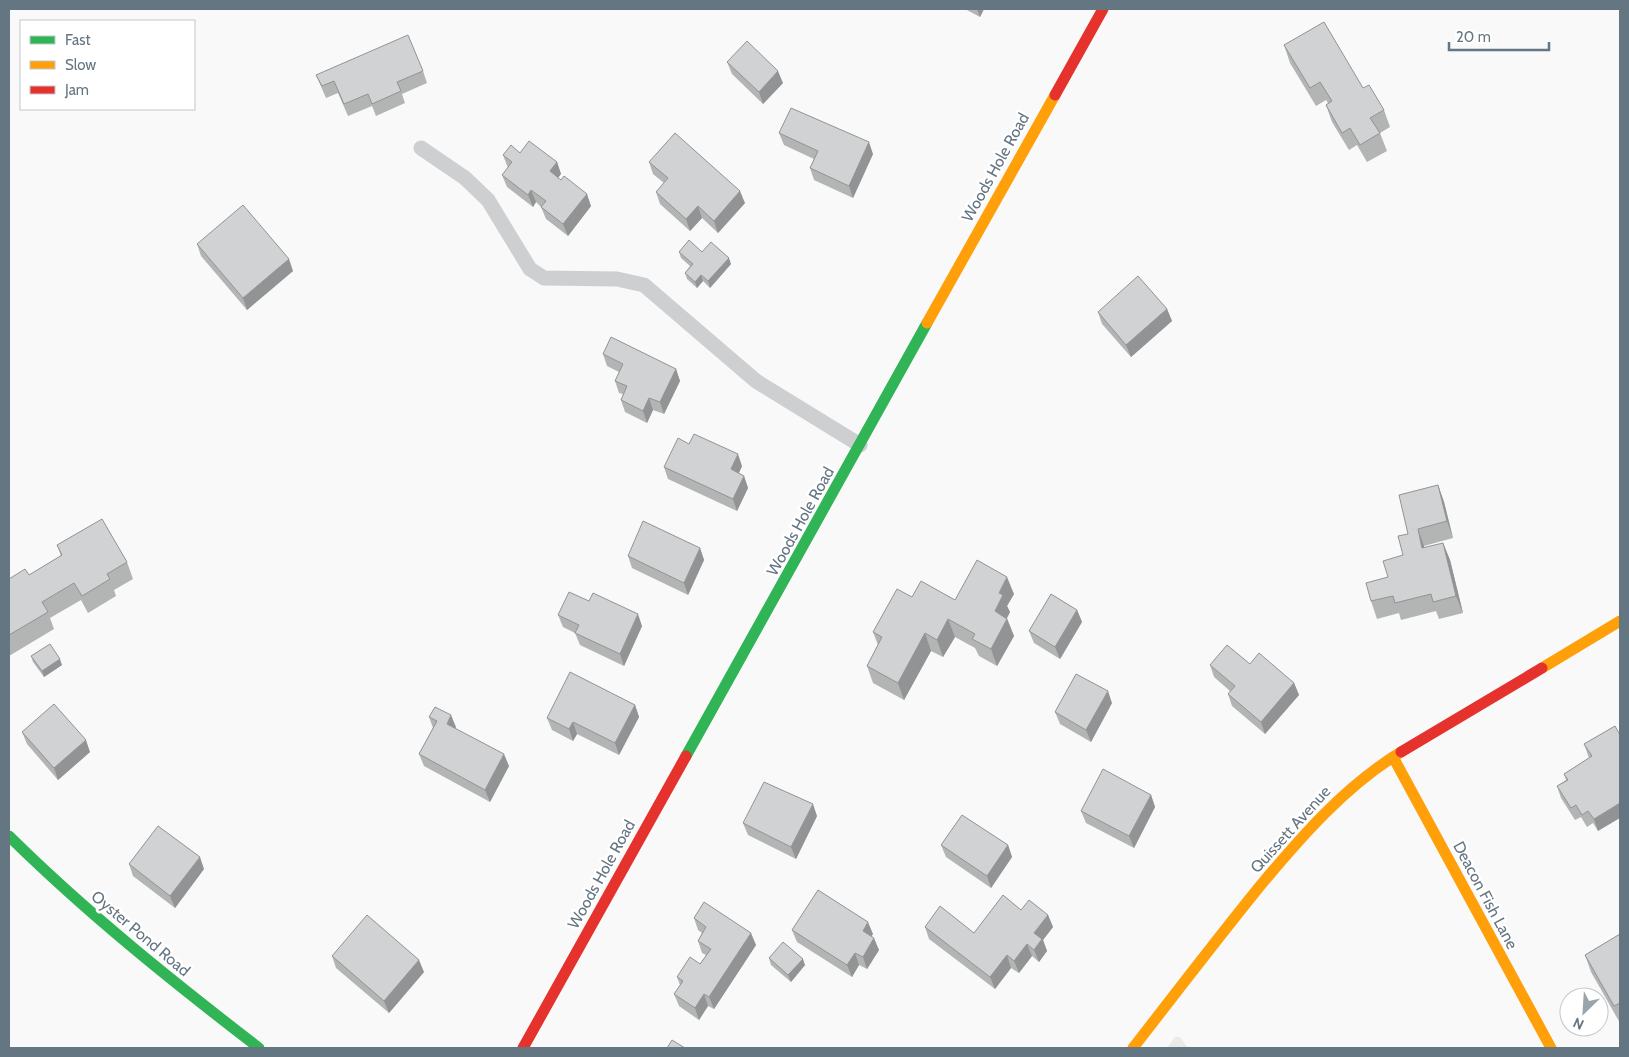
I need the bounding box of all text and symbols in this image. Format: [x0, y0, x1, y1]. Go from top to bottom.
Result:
legend [20, 20, 195, 110]
scale bar [1449, 20, 1549, 52]
text: 20 m [1456, 28, 1491, 46]
text: Fast [65, 31, 90, 49]
text: Slow [65, 56, 96, 74]
text: Jam [64, 81, 89, 99]
street label: Woods Hole Road [958, 110, 1033, 225]
street label: Woods Hole Road [763, 464, 838, 579]
street label: Quissett Avenue [1246, 782, 1334, 877]
street label: Woods Hole Road [564, 817, 639, 932]
street label: Deacon Fish Lane [1449, 838, 1522, 952]
street label: Oyster Pond Road [87, 887, 194, 980]
north arrow [1559, 987, 1609, 1037]
text: N [1570, 1014, 1587, 1034]

